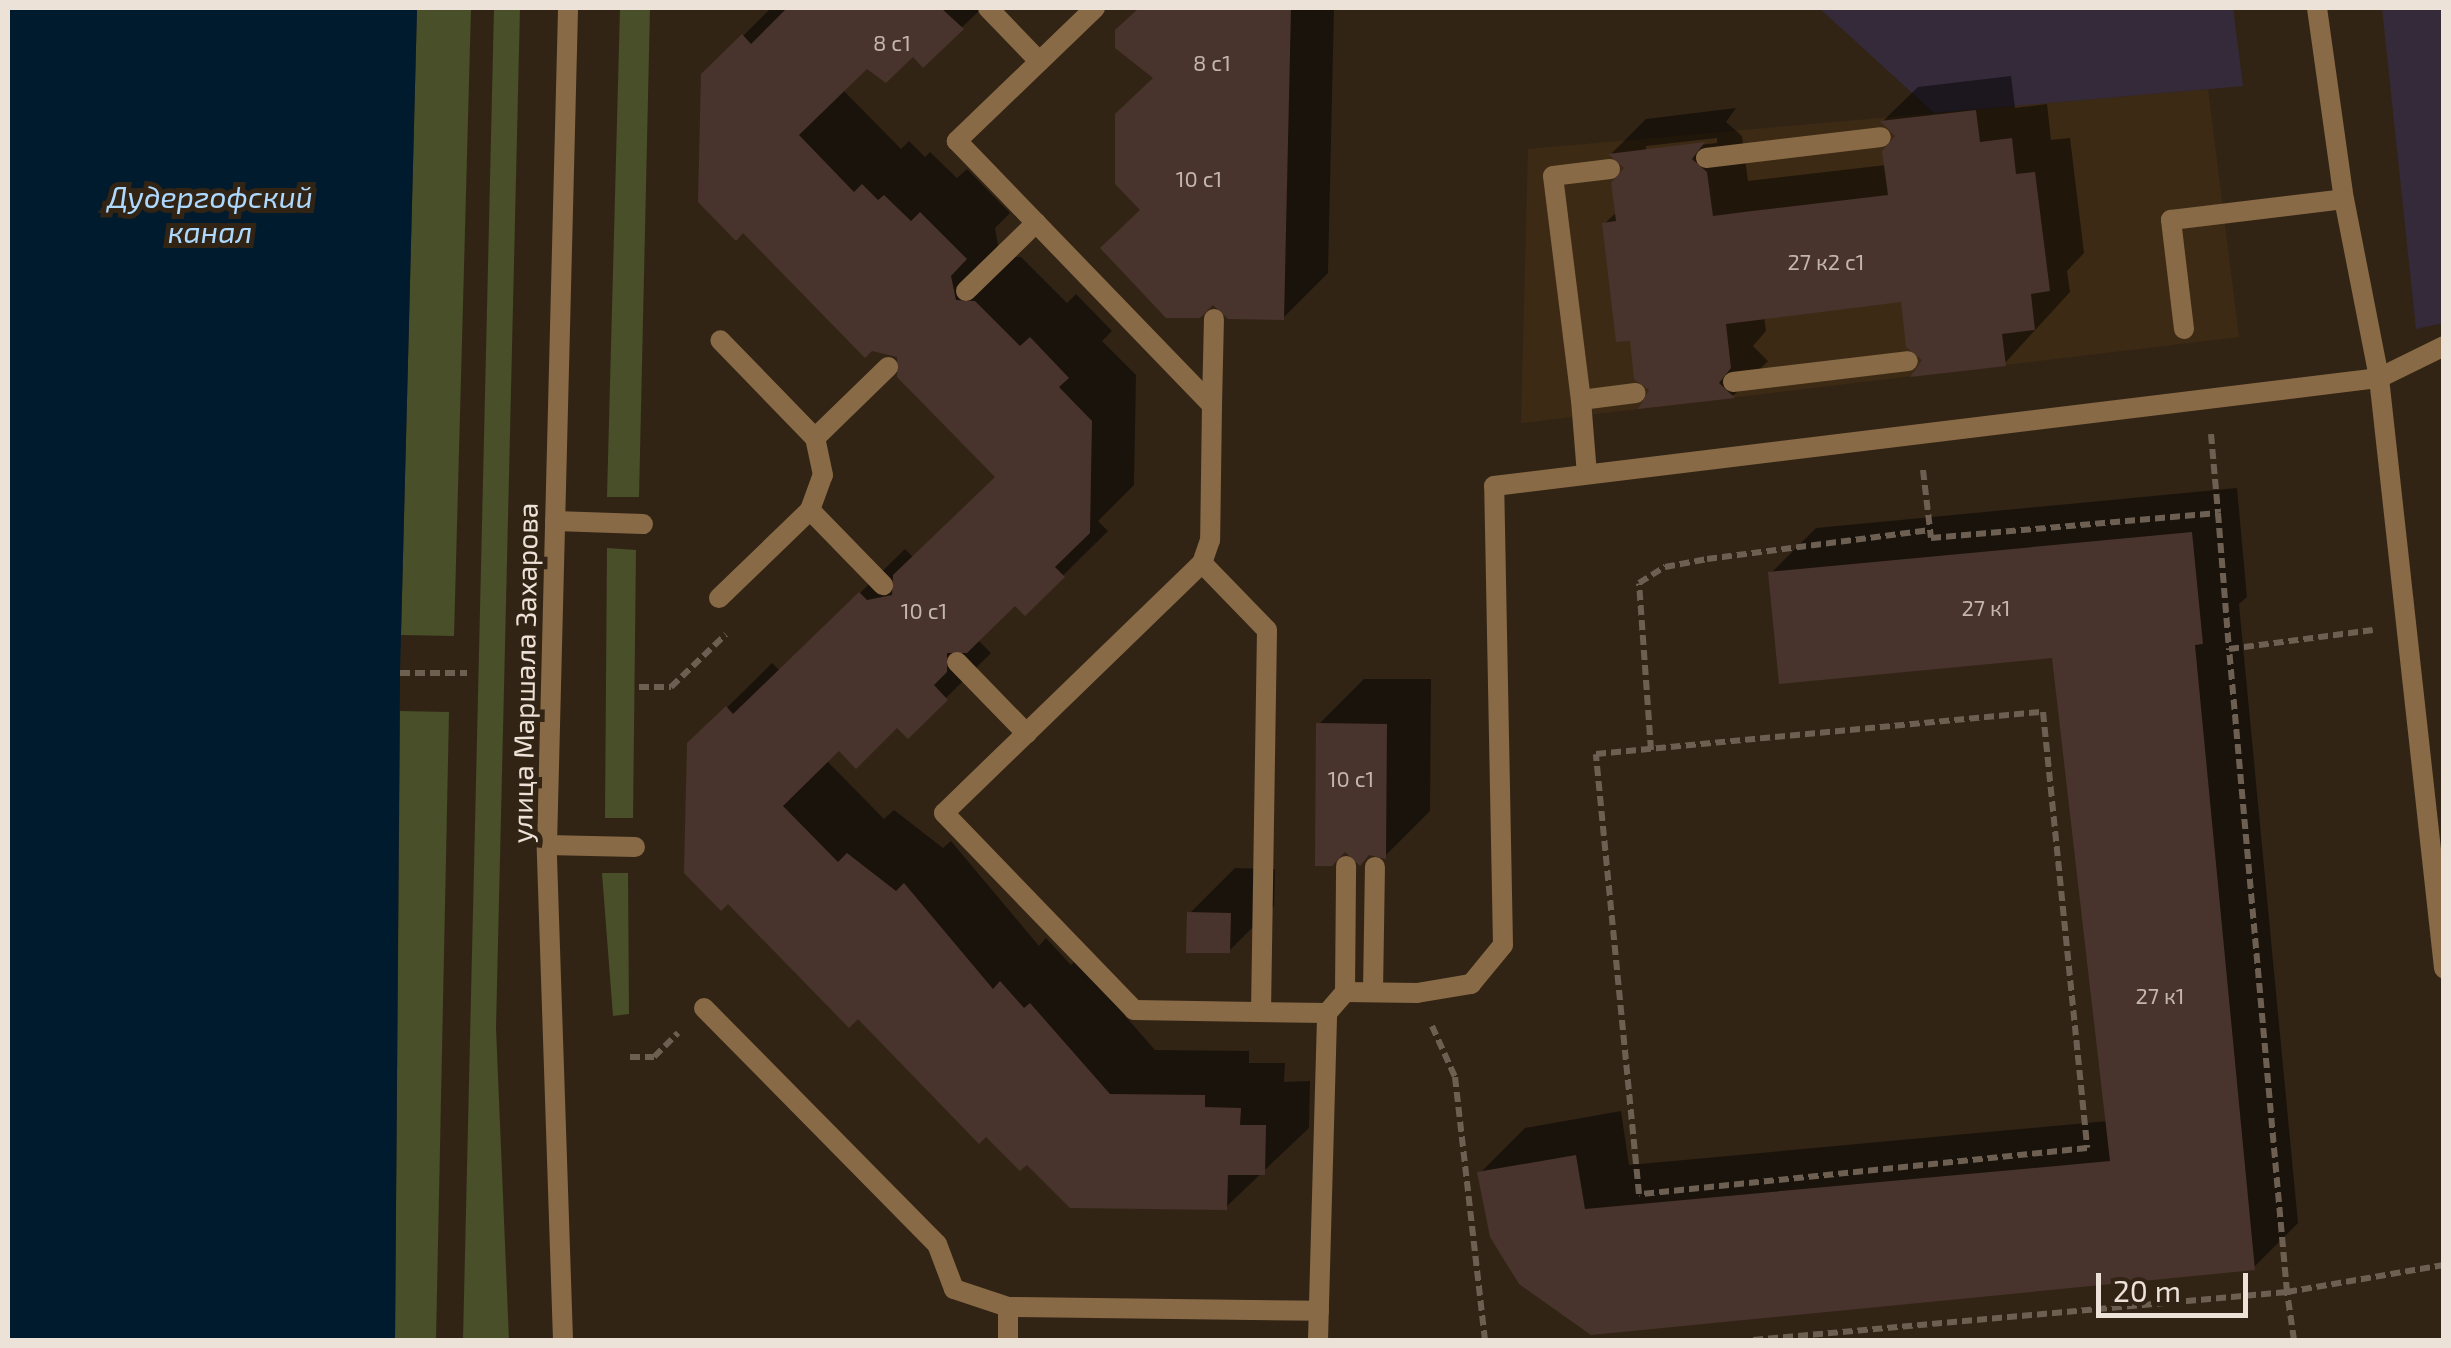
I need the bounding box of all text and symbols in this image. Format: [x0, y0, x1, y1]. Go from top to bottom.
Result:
house number: 8 с1 [873, 30, 911, 56]
house number: 8 с1 [1193, 50, 1231, 76]
house number: 10 с1 [1176, 166, 1222, 192]
water label: Дудергофский канал [107, 178, 313, 248]
house number: 27 к2 с1 [1787, 249, 1865, 275]
street label: улица Маршала Захарова [504, 502, 544, 844]
house number: 27 к1 [1961, 595, 2011, 621]
house number: 10 с1 [901, 598, 947, 624]
house number: 10 с1 [1328, 766, 1374, 792]
house number: 27 к1 [2135, 983, 2185, 1009]
scale bar [2101, 1253, 2254, 1315]
text: 20 m [2113, 1272, 2181, 1308]

